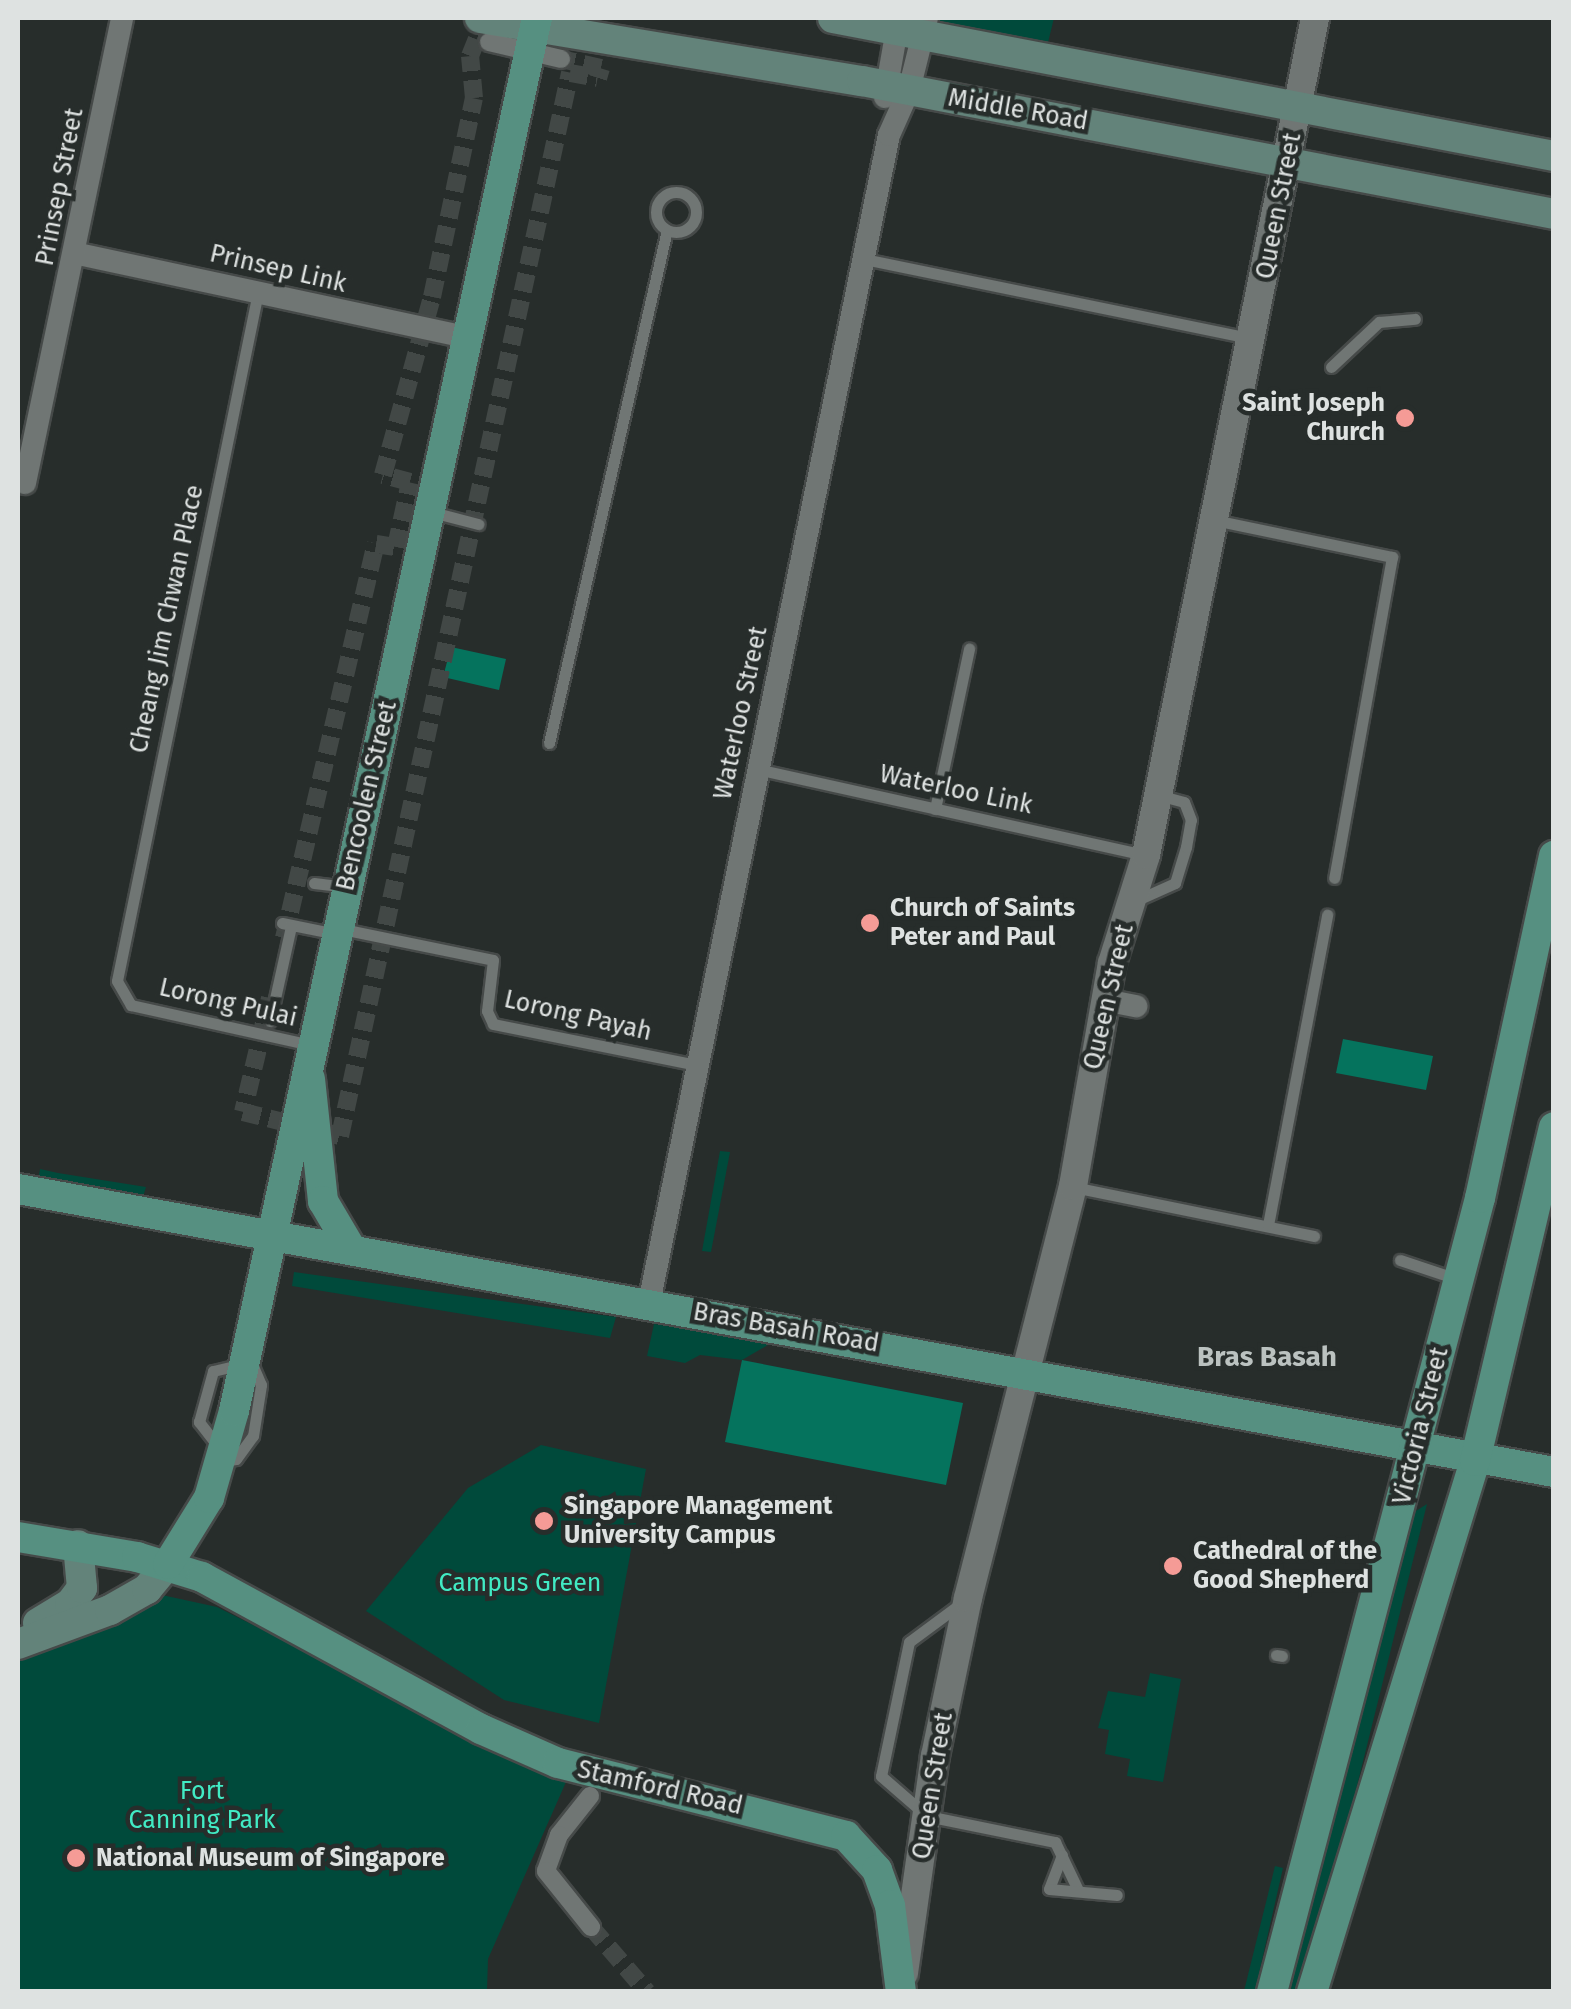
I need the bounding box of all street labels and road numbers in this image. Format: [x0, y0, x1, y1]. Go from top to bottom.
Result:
street label: Middle Road [946, 83, 1090, 137]
street label: Prinsep Street [30, 106, 90, 268]
street label: Queen Street [1250, 130, 1308, 282]
street label: Prinsep Link [207, 239, 349, 299]
street label: Cheang Jim Chwan Place [124, 482, 210, 756]
street label: Waterloo Street [708, 624, 774, 802]
street label: Bencoolen Street [331, 698, 403, 894]
street label: Waterloo Link [877, 759, 1035, 821]
street label: Queen Street [1078, 921, 1140, 1073]
street label: Lorong Pulai [156, 973, 300, 1033]
street label: Lorong Payah [501, 984, 655, 1048]
street label: Bras Basah Road [691, 1297, 881, 1359]
street label: Victoria Street [1387, 1344, 1455, 1508]
street label: Queen Street [907, 1710, 959, 1862]
street label: Stamford Road [575, 1754, 745, 1822]

